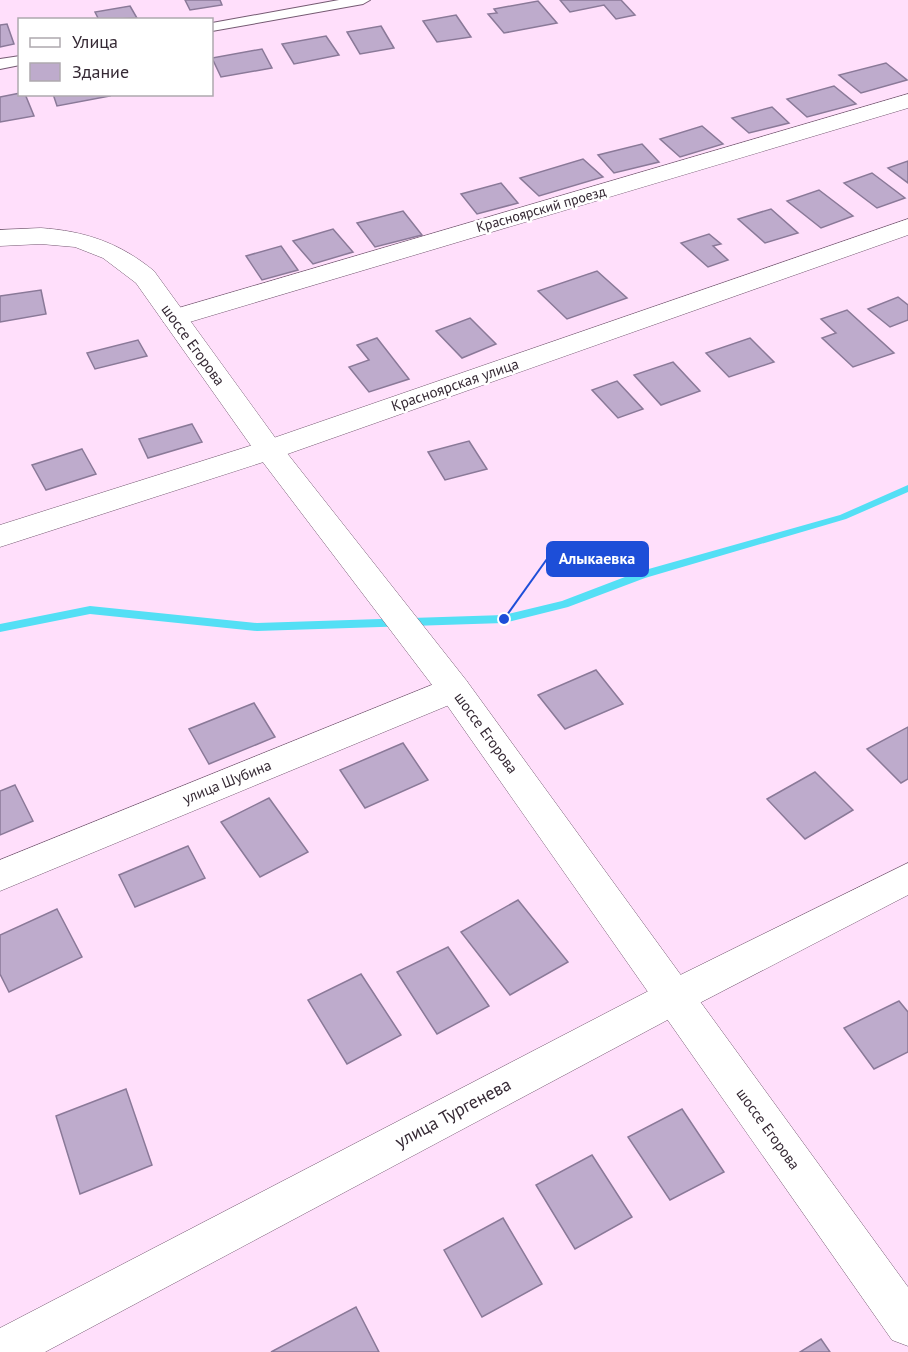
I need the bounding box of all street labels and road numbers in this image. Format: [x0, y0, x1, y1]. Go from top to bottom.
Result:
street label: Красноярский проезд [474, 182, 608, 236]
street label: шоссе Егорова [158, 300, 229, 389]
street label: Красноярская улица [389, 354, 521, 415]
street label: шоссе Егорова [451, 688, 522, 777]
street label: улица Шубина [180, 755, 274, 808]
street label: улица Тургенева [391, 1072, 515, 1153]
street label: шоссе Егорова [733, 1084, 804, 1173]

